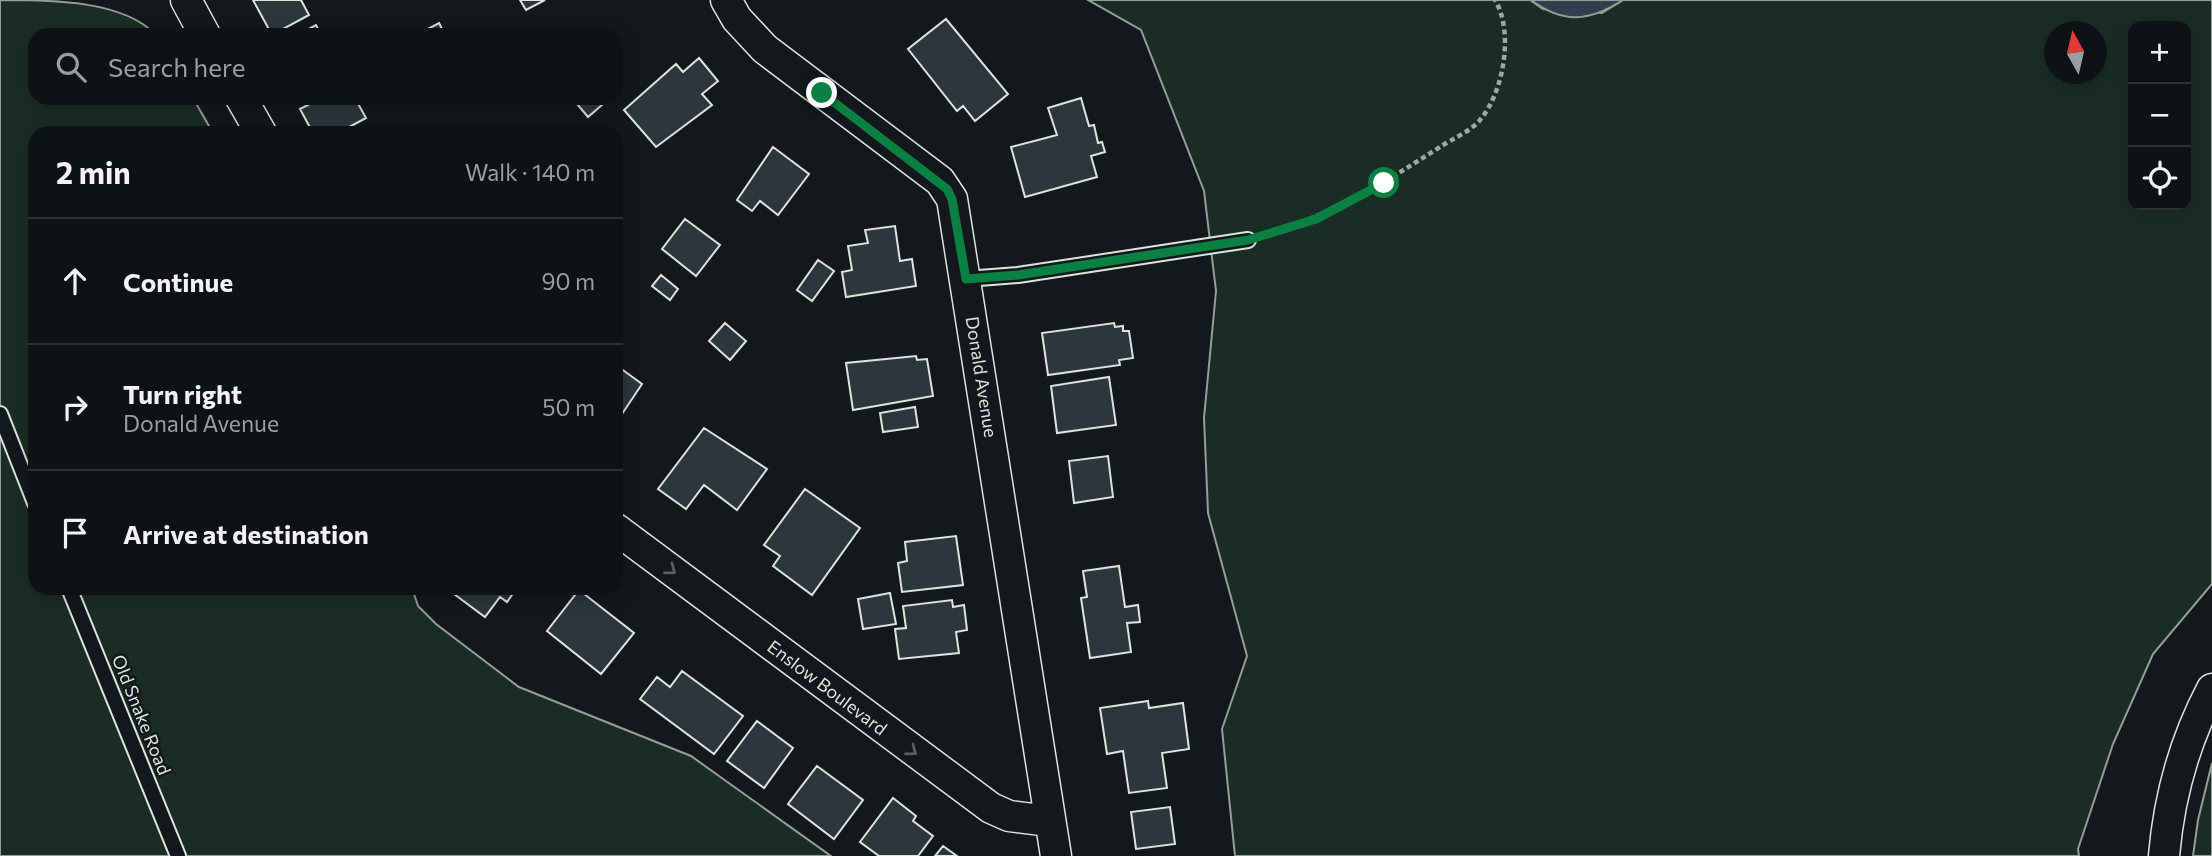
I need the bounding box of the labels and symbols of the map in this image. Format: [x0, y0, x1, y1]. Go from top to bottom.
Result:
north arrow [2044, 21, 2107, 84]
route end [806, 77, 837, 108]
route start [1368, 167, 1399, 198]
street label: Donald Avenue [962, 315, 1002, 439]
one-way arrow [663, 562, 675, 575]
street label: Enslow Boulevard [763, 635, 892, 739]
street label: Old Snake Road [108, 651, 176, 778]
one-way arrow [904, 742, 916, 755]

